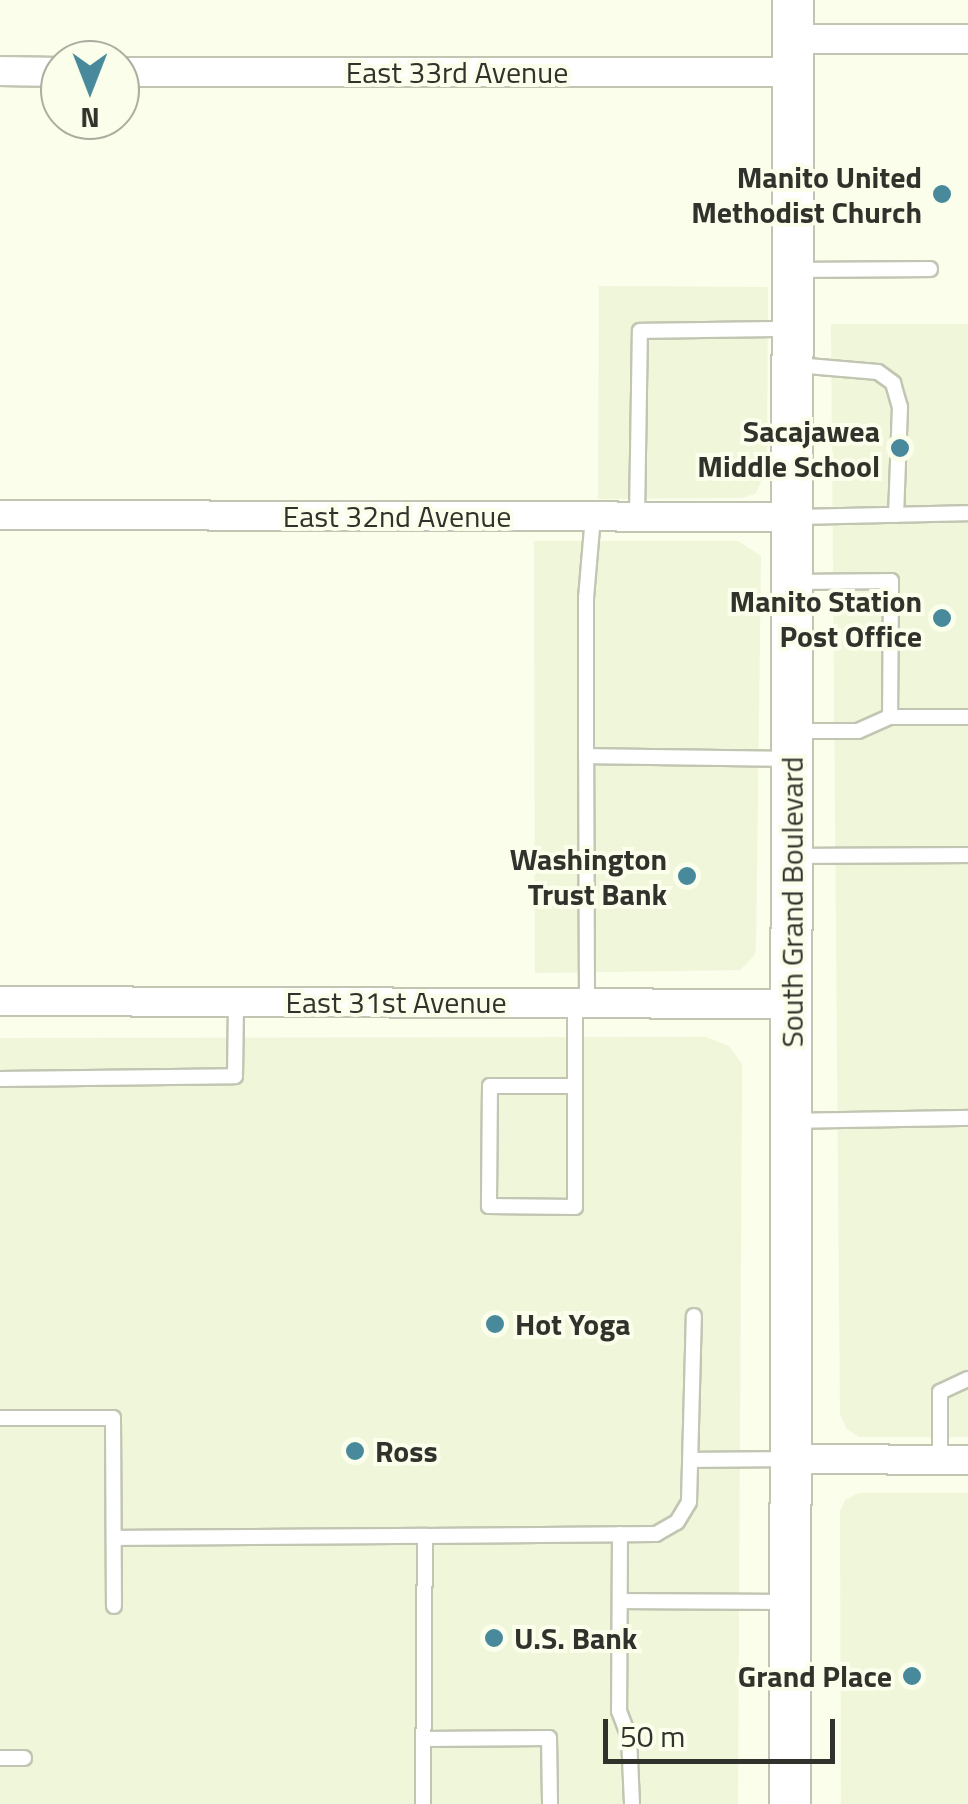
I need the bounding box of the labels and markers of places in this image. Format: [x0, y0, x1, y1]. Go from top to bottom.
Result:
place label: Manito United Methodist Church [691, 159, 922, 230]
marker: Manito United Methodist Church [931, 183, 953, 205]
place label: Sacajawea Middle School [697, 413, 880, 484]
marker: Sacajawea Middle School [889, 437, 911, 459]
place label: Manito Station Post Office [729, 583, 922, 654]
marker: Manito Station Post Office [931, 607, 953, 629]
place label: Washington Trust Bank [510, 841, 667, 912]
marker: Washington Trust Bank [676, 865, 698, 887]
place label: Hot Yoga [515, 1306, 631, 1342]
marker: Hot Yoga [484, 1313, 506, 1335]
place label: Ross [375, 1433, 438, 1469]
marker: Ross [344, 1440, 366, 1462]
place label: U.S. Bank [514, 1620, 637, 1656]
marker: U.S. Bank [483, 1627, 505, 1649]
place label: Grand Place [738, 1658, 892, 1694]
marker: Grand Place [901, 1665, 923, 1687]

